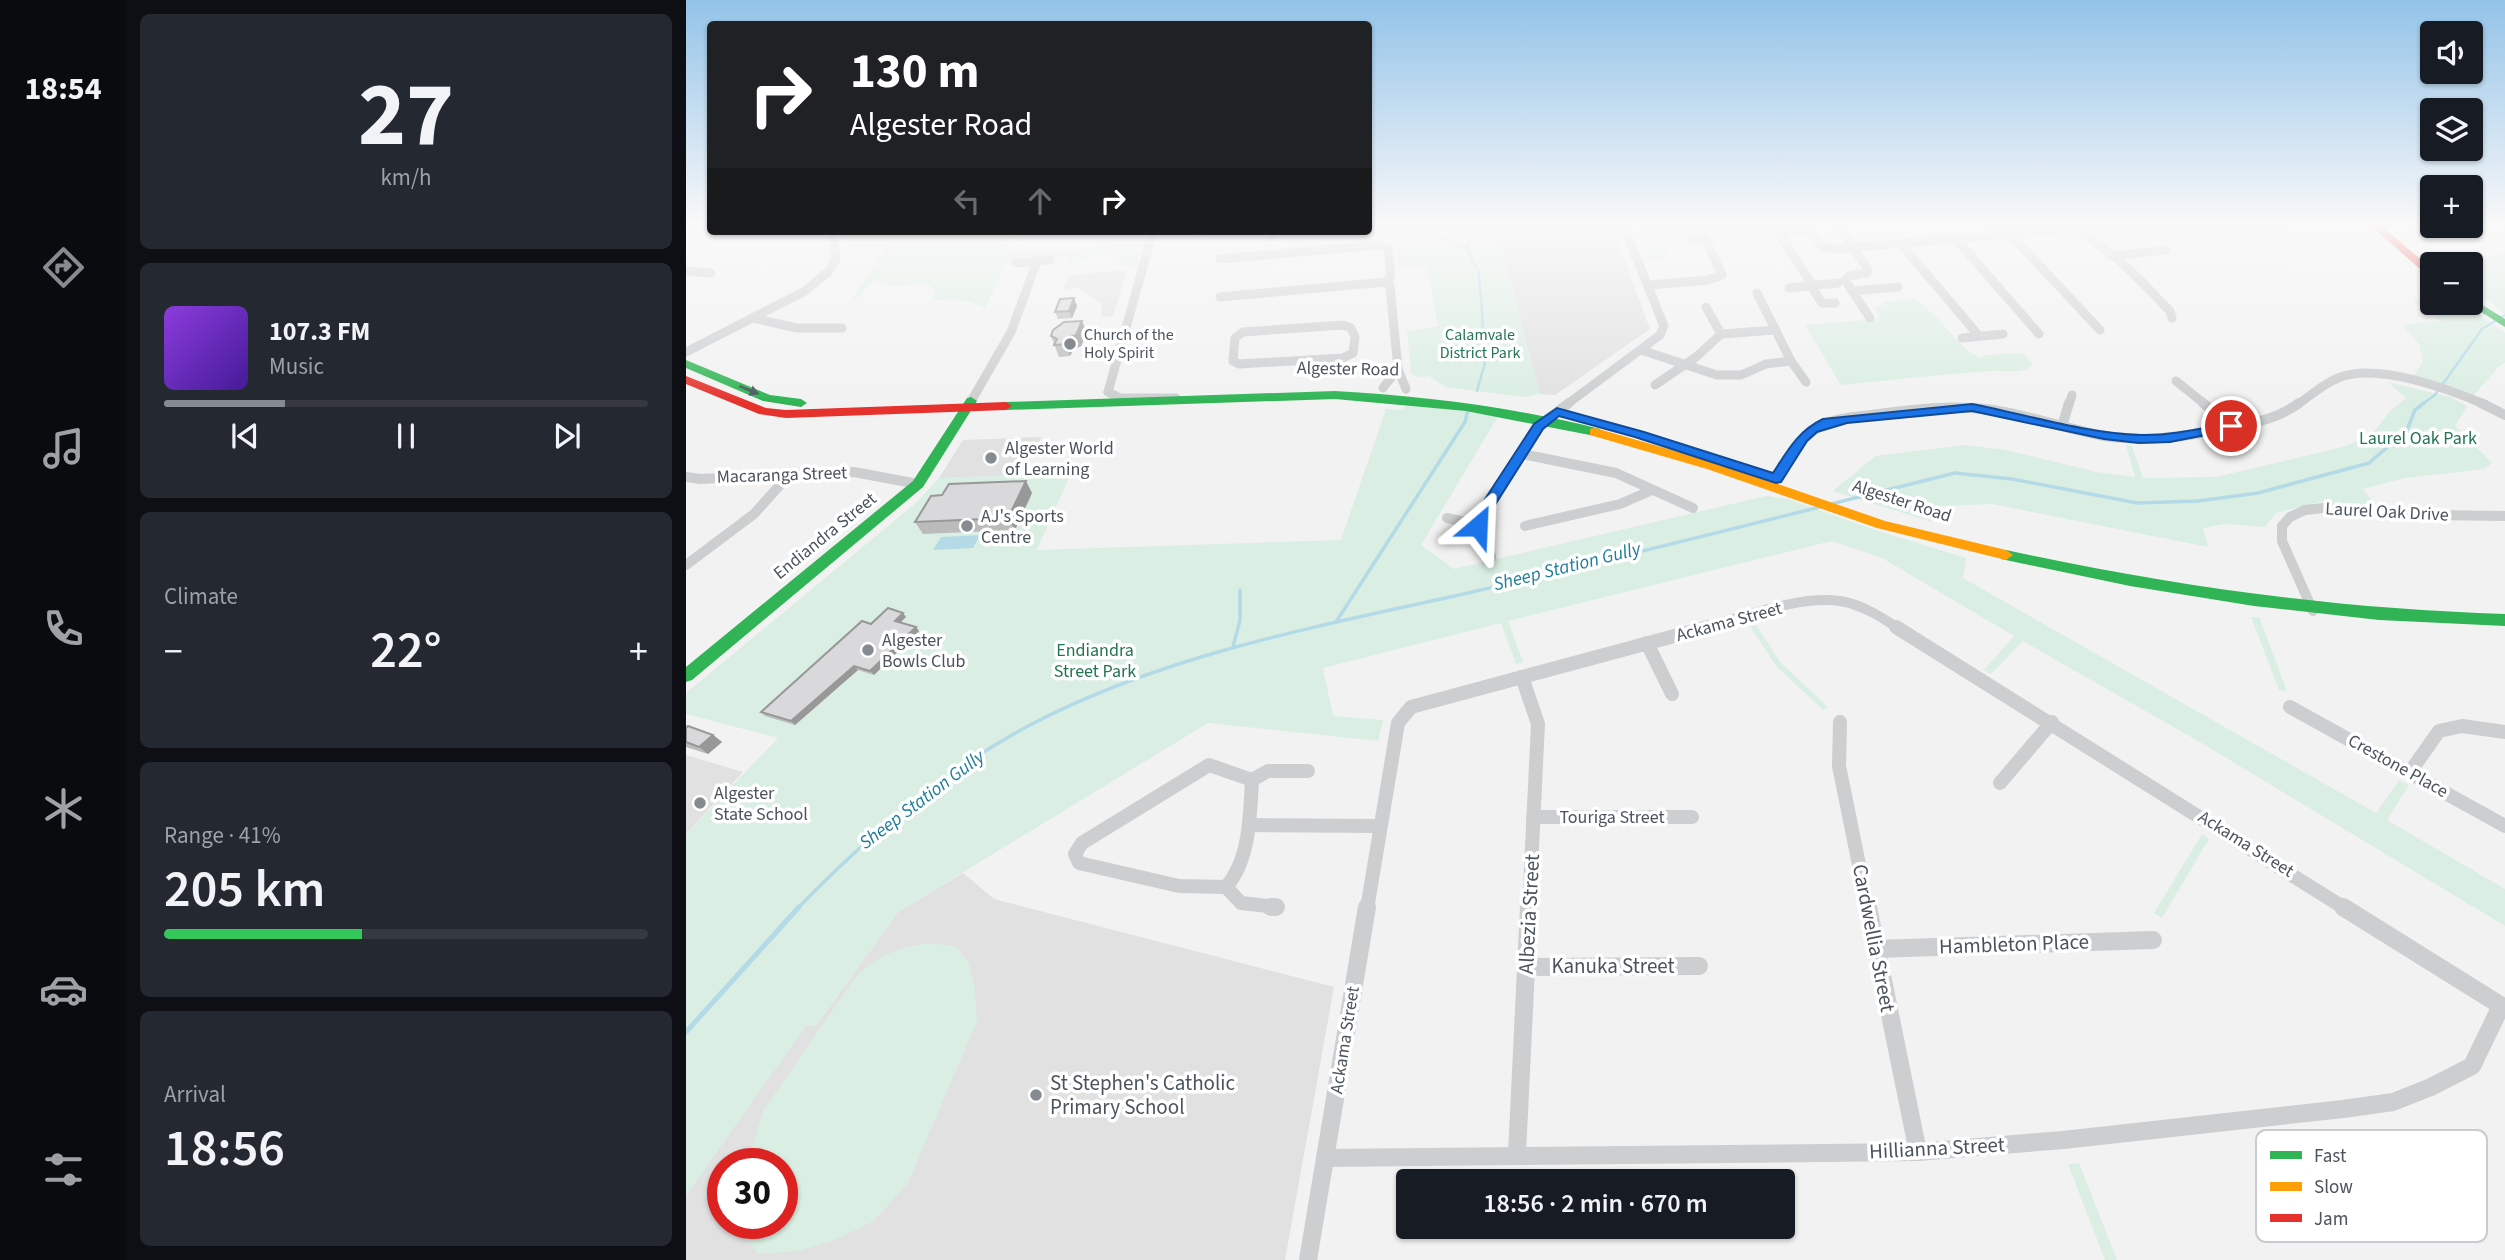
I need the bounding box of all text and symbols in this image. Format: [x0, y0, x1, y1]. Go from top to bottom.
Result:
map controls [2420, 21, 2483, 315]
button: sound [2420, 21, 2483, 84]
text: 130 m [850, 37, 979, 107]
icon: right [735, 49, 826, 140]
text: 27 [358, 51, 454, 180]
text: 18:54 [24, 66, 102, 112]
button: layers [2420, 98, 2483, 161]
text: Algester Road [850, 102, 1032, 148]
text: km/h [380, 161, 432, 194]
button: + [2420, 175, 2483, 238]
icon: left [948, 182, 986, 220]
icon: ahead [1021, 182, 1059, 220]
icon: right [1094, 182, 1132, 220]
icon: directions [39, 243, 88, 292]
button: − [2420, 252, 2483, 315]
text: 107.3 FM [269, 313, 370, 350]
place label: Church of the Holy Spirit [1084, 324, 1174, 364]
park label: Calamvale District Park [1440, 324, 1520, 364]
marker: Church of the Holy Spirit [1062, 336, 1078, 352]
text: Music [269, 350, 324, 383]
street label: Algester Road [1297, 356, 1399, 382]
one-way arrow [739, 385, 760, 396]
pin [2201, 396, 2261, 456]
icon: arrive [2212, 407, 2250, 445]
icon: previous [226, 417, 264, 455]
icon: pause [387, 417, 425, 455]
icon: next [548, 417, 586, 455]
icon: music [39, 424, 88, 473]
park label: Laurel Oak Park [2359, 426, 2477, 451]
place label: Algester World of Learning [1005, 436, 1114, 482]
marker: Algester World of Learning [983, 450, 999, 466]
street label: Macaranga Street [716, 460, 848, 490]
street label: Algester Road [1849, 473, 1955, 529]
street label: Endiandra Street [768, 487, 882, 585]
position arrow [1441, 489, 1515, 563]
street label: Laurel Oak Drive [2325, 496, 2449, 528]
place label: AJ's Sports Centre [981, 504, 1064, 550]
marker: AJ's Sports Centre [959, 518, 975, 534]
water label: Sheep Station Gully [1491, 535, 1645, 598]
text: Climate [164, 580, 238, 613]
street label: Ackama Street [1673, 596, 1785, 648]
icon: phone [39, 604, 88, 653]
text: 22° [370, 614, 442, 688]
text: − [164, 625, 183, 679]
text: + [629, 625, 648, 679]
place label: Algester Bowls Club [882, 628, 966, 674]
park label: Endiandra Street Park [1054, 638, 1136, 684]
marker: Algester Bowls Club [860, 642, 876, 658]
street label: Crestone Place [2343, 728, 2453, 804]
water label: Sheep Station Gully [854, 743, 991, 856]
place label: Algester State School [714, 781, 808, 827]
icon: climate [39, 784, 88, 833]
marker: Algester State School [692, 795, 708, 811]
street label: Touriga Street [1559, 805, 1665, 830]
street label: Ackama Street [2193, 805, 2299, 883]
text: Range · 41% [164, 819, 281, 852]
text: 205 km [164, 853, 325, 927]
street label: Albezia Street [1511, 853, 1547, 975]
street label: Cardwellia Street [1845, 862, 1903, 1014]
street label: Hambleton Place [1938, 926, 2090, 962]
street label: Kanuka Street [1551, 951, 1675, 981]
icon: car [39, 965, 88, 1014]
street label: Ackama Street [1324, 984, 1366, 1096]
place label: St Stephen's Catholic Primary School [1050, 1068, 1235, 1122]
text: Arrival [164, 1078, 226, 1111]
marker: St Stephen's Catholic Primary School [1028, 1087, 1044, 1103]
text: 18:56 [164, 1112, 285, 1186]
street label: Hillianna Street [1868, 1129, 2006, 1167]
legend [2256, 1130, 2487, 1242]
text: Fast [2314, 1143, 2347, 1170]
icon: filters [39, 1145, 88, 1194]
speed limit sign: 30 [707, 1148, 798, 1239]
text: Slow [2314, 1174, 2353, 1201]
text: 18:56 · 2 min · 670 m [1483, 1185, 1708, 1222]
text: Jam [2314, 1206, 2348, 1233]

